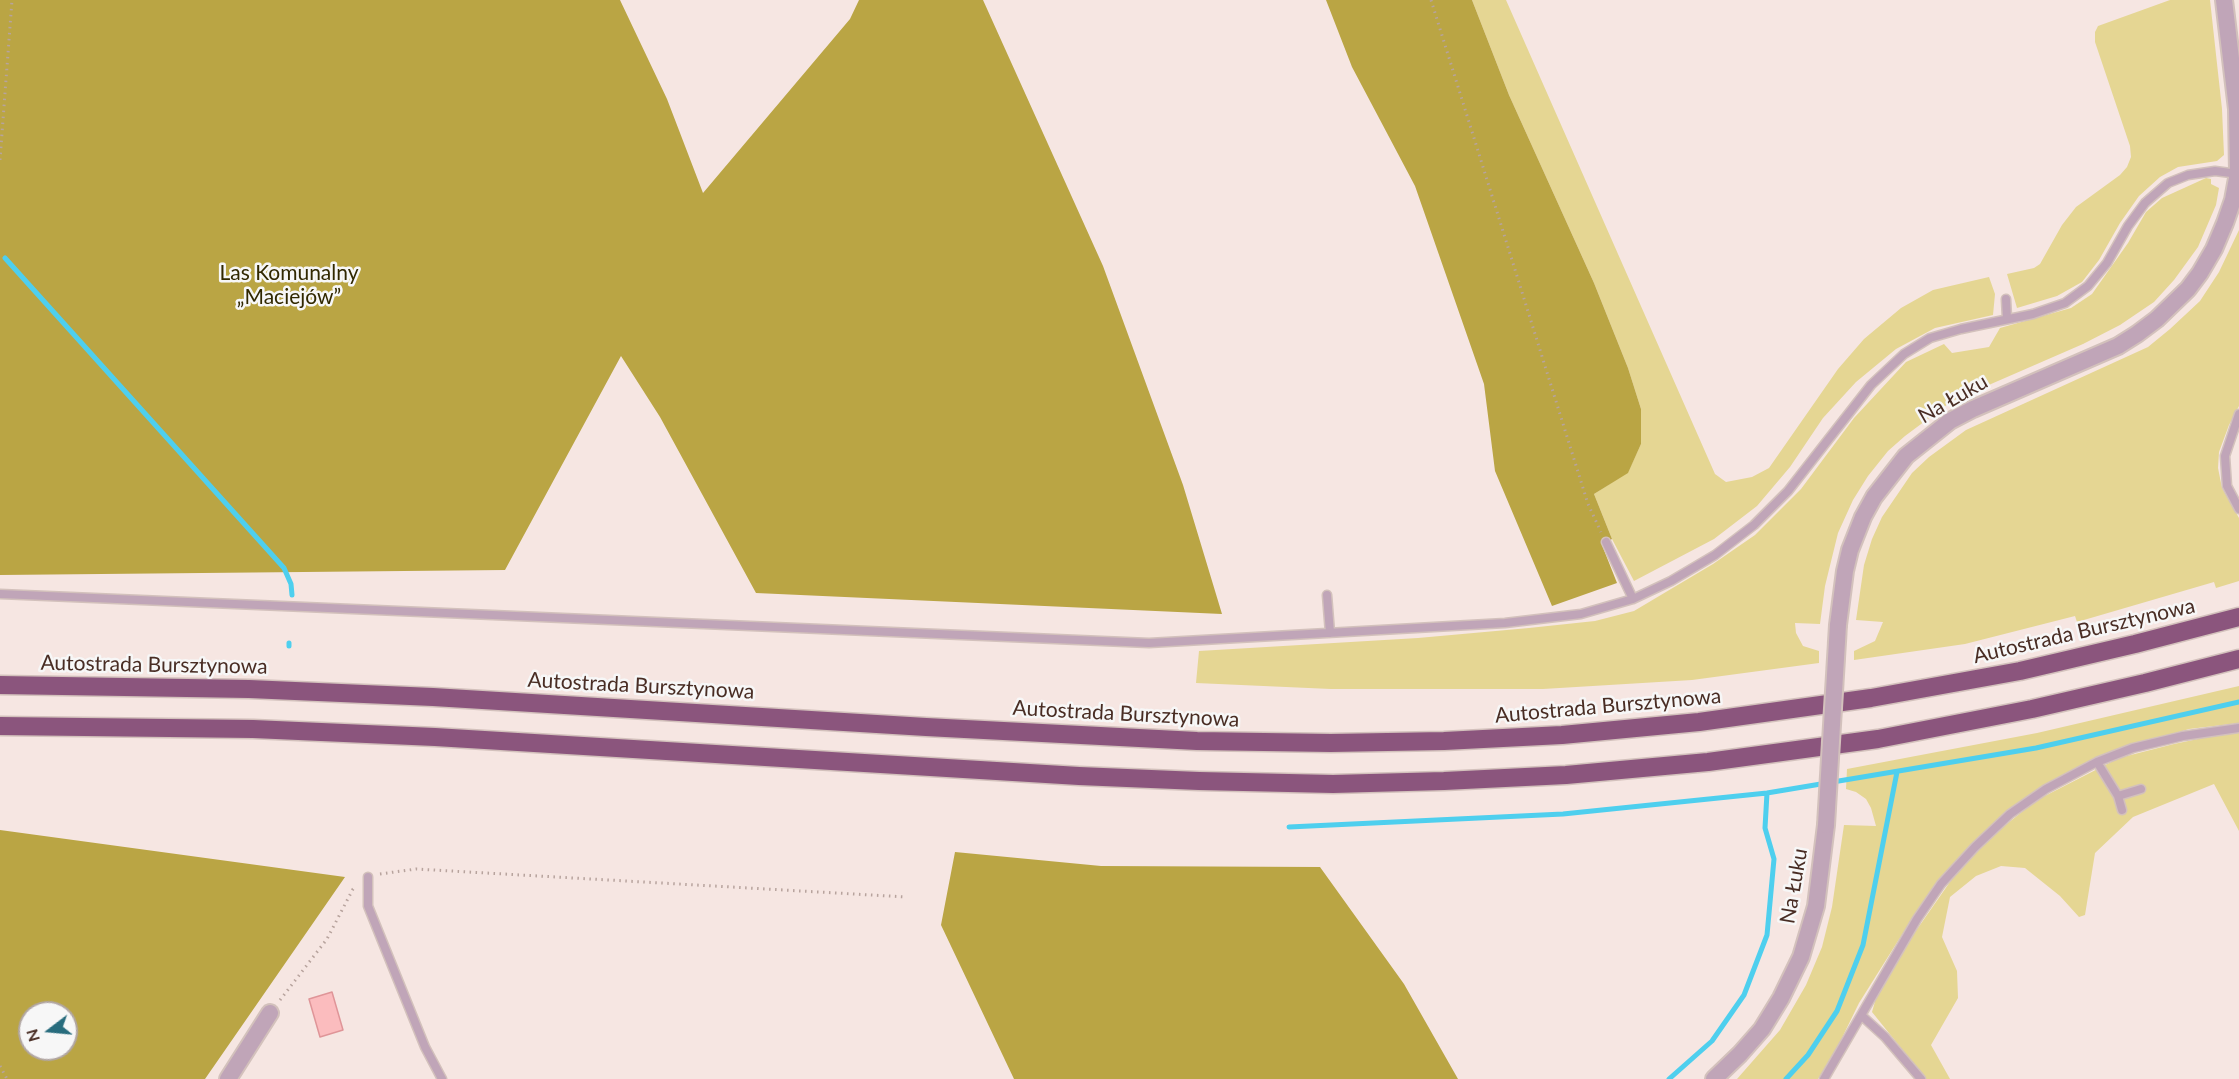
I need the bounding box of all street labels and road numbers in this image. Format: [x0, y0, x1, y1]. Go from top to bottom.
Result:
street label: Na Łuku [1914, 369, 1992, 429]
street label: Autostrada Bursztynowa [1971, 593, 2197, 669]
street label: Autostrada Bursztynowa [40, 650, 268, 680]
street label: Autostrada Bursztynowa [527, 667, 755, 705]
street label: Autostrada Bursztynowa [1494, 684, 1722, 728]
street label: Autostrada Bursztynowa [1012, 695, 1240, 733]
street label: Na Łuku [1775, 846, 1813, 926]

